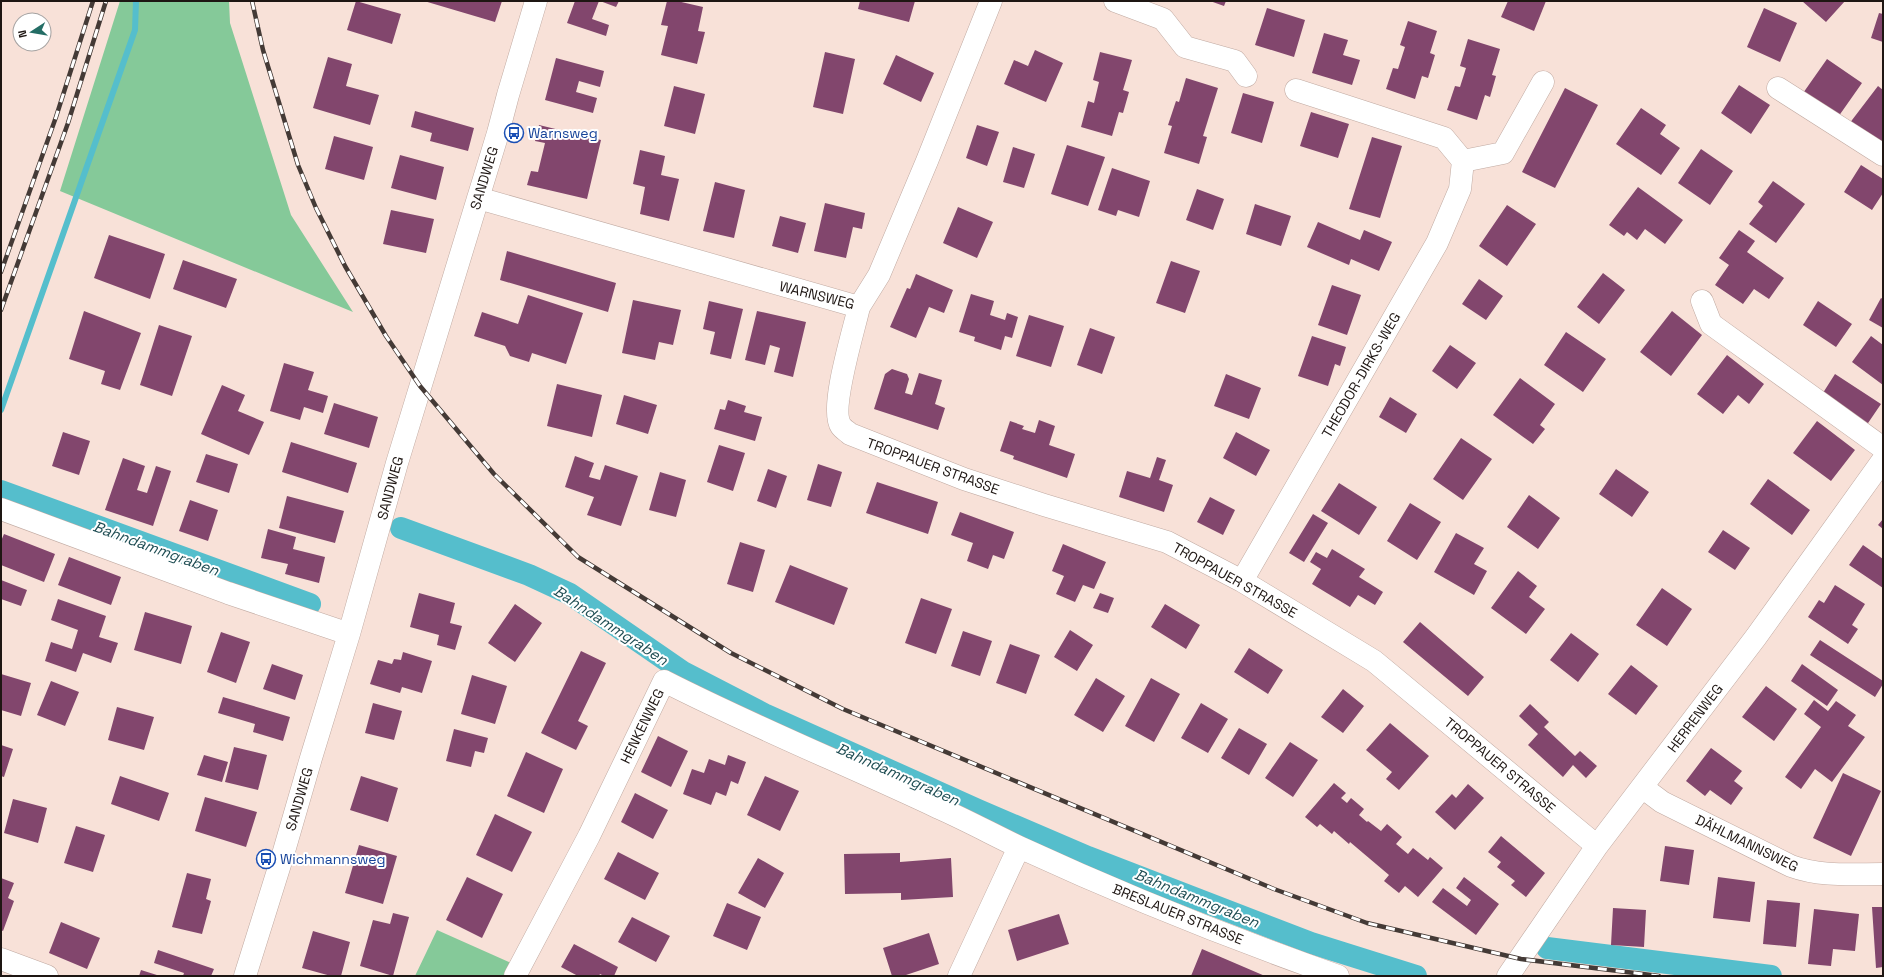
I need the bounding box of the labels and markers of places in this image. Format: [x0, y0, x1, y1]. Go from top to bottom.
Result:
bus stop icon: Warnsweg [503, 122, 525, 144]
place label: Warnsweg [528, 124, 598, 142]
bus stop icon: Wichmannsweg [255, 848, 277, 870]
place label: Wichmannsweg [280, 850, 386, 868]

